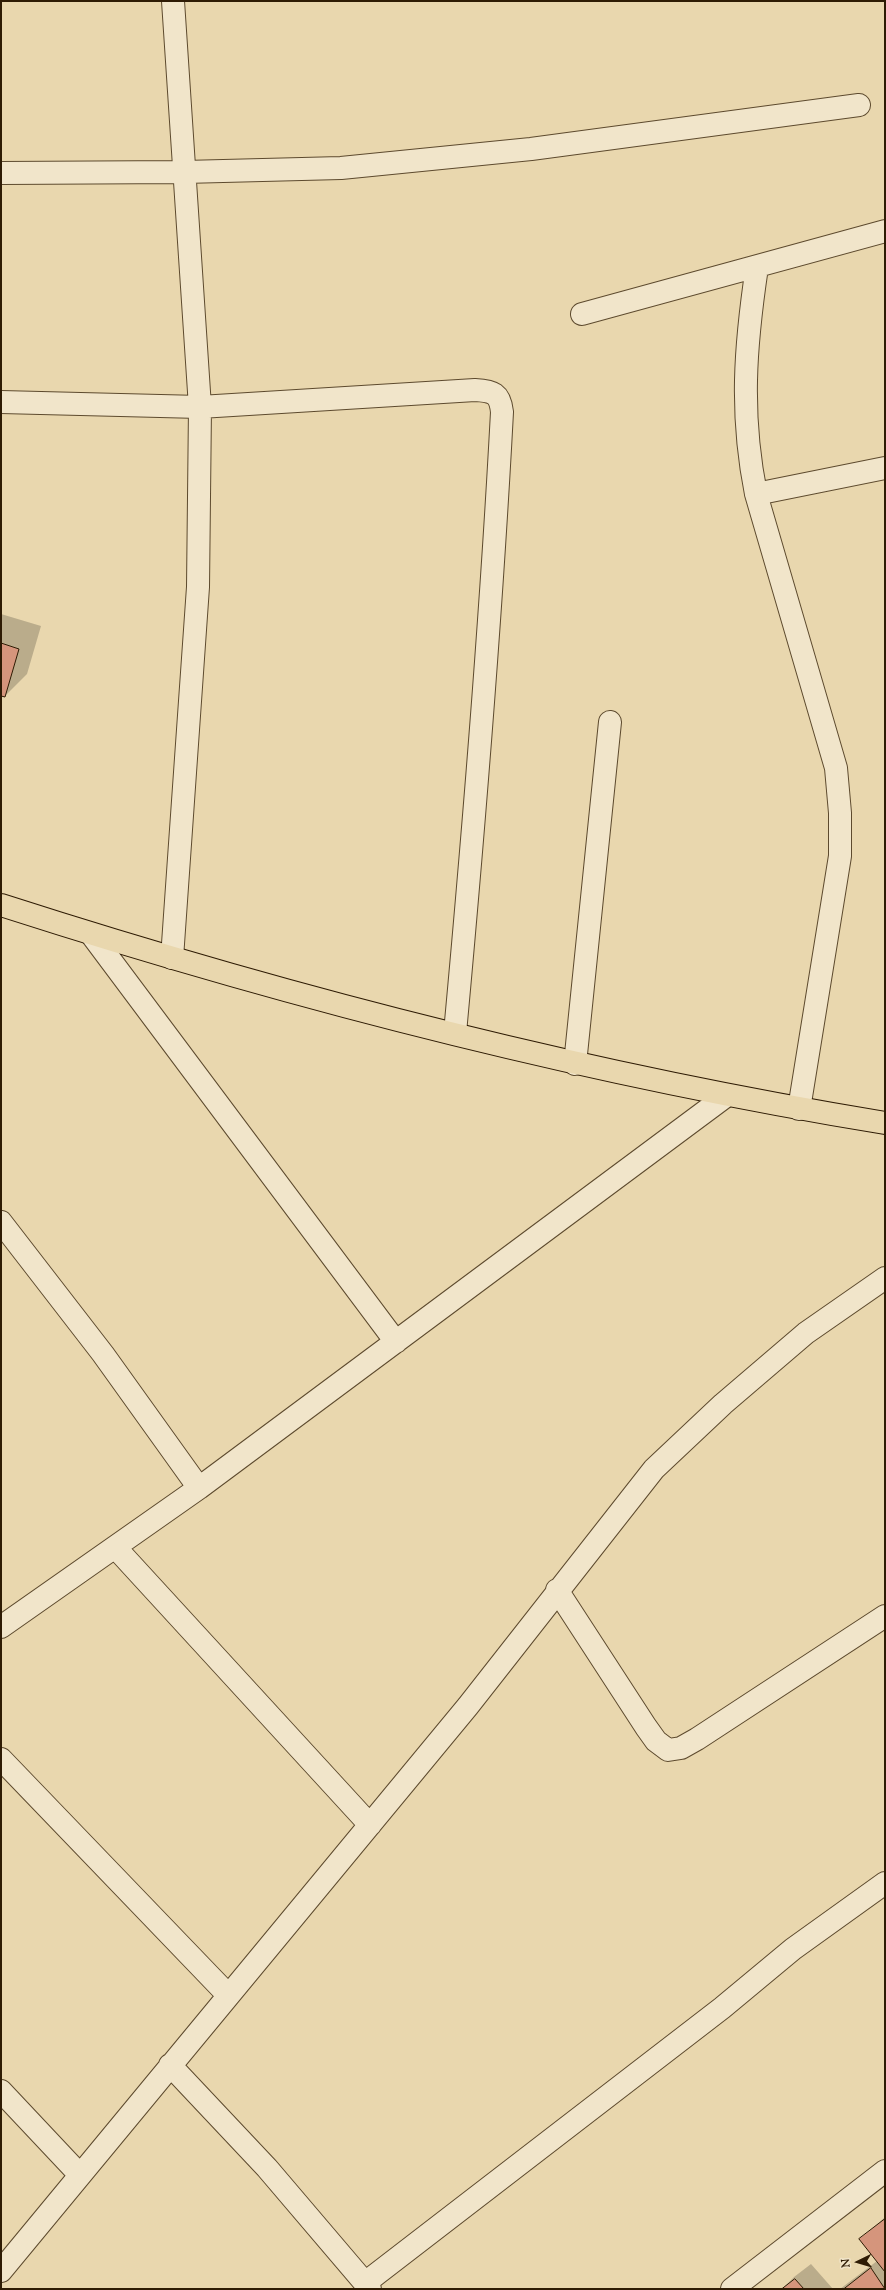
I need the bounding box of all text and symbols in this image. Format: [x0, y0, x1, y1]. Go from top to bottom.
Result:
north arrow [838, 2242, 878, 2282]
text: N [838, 2258, 854, 2268]

